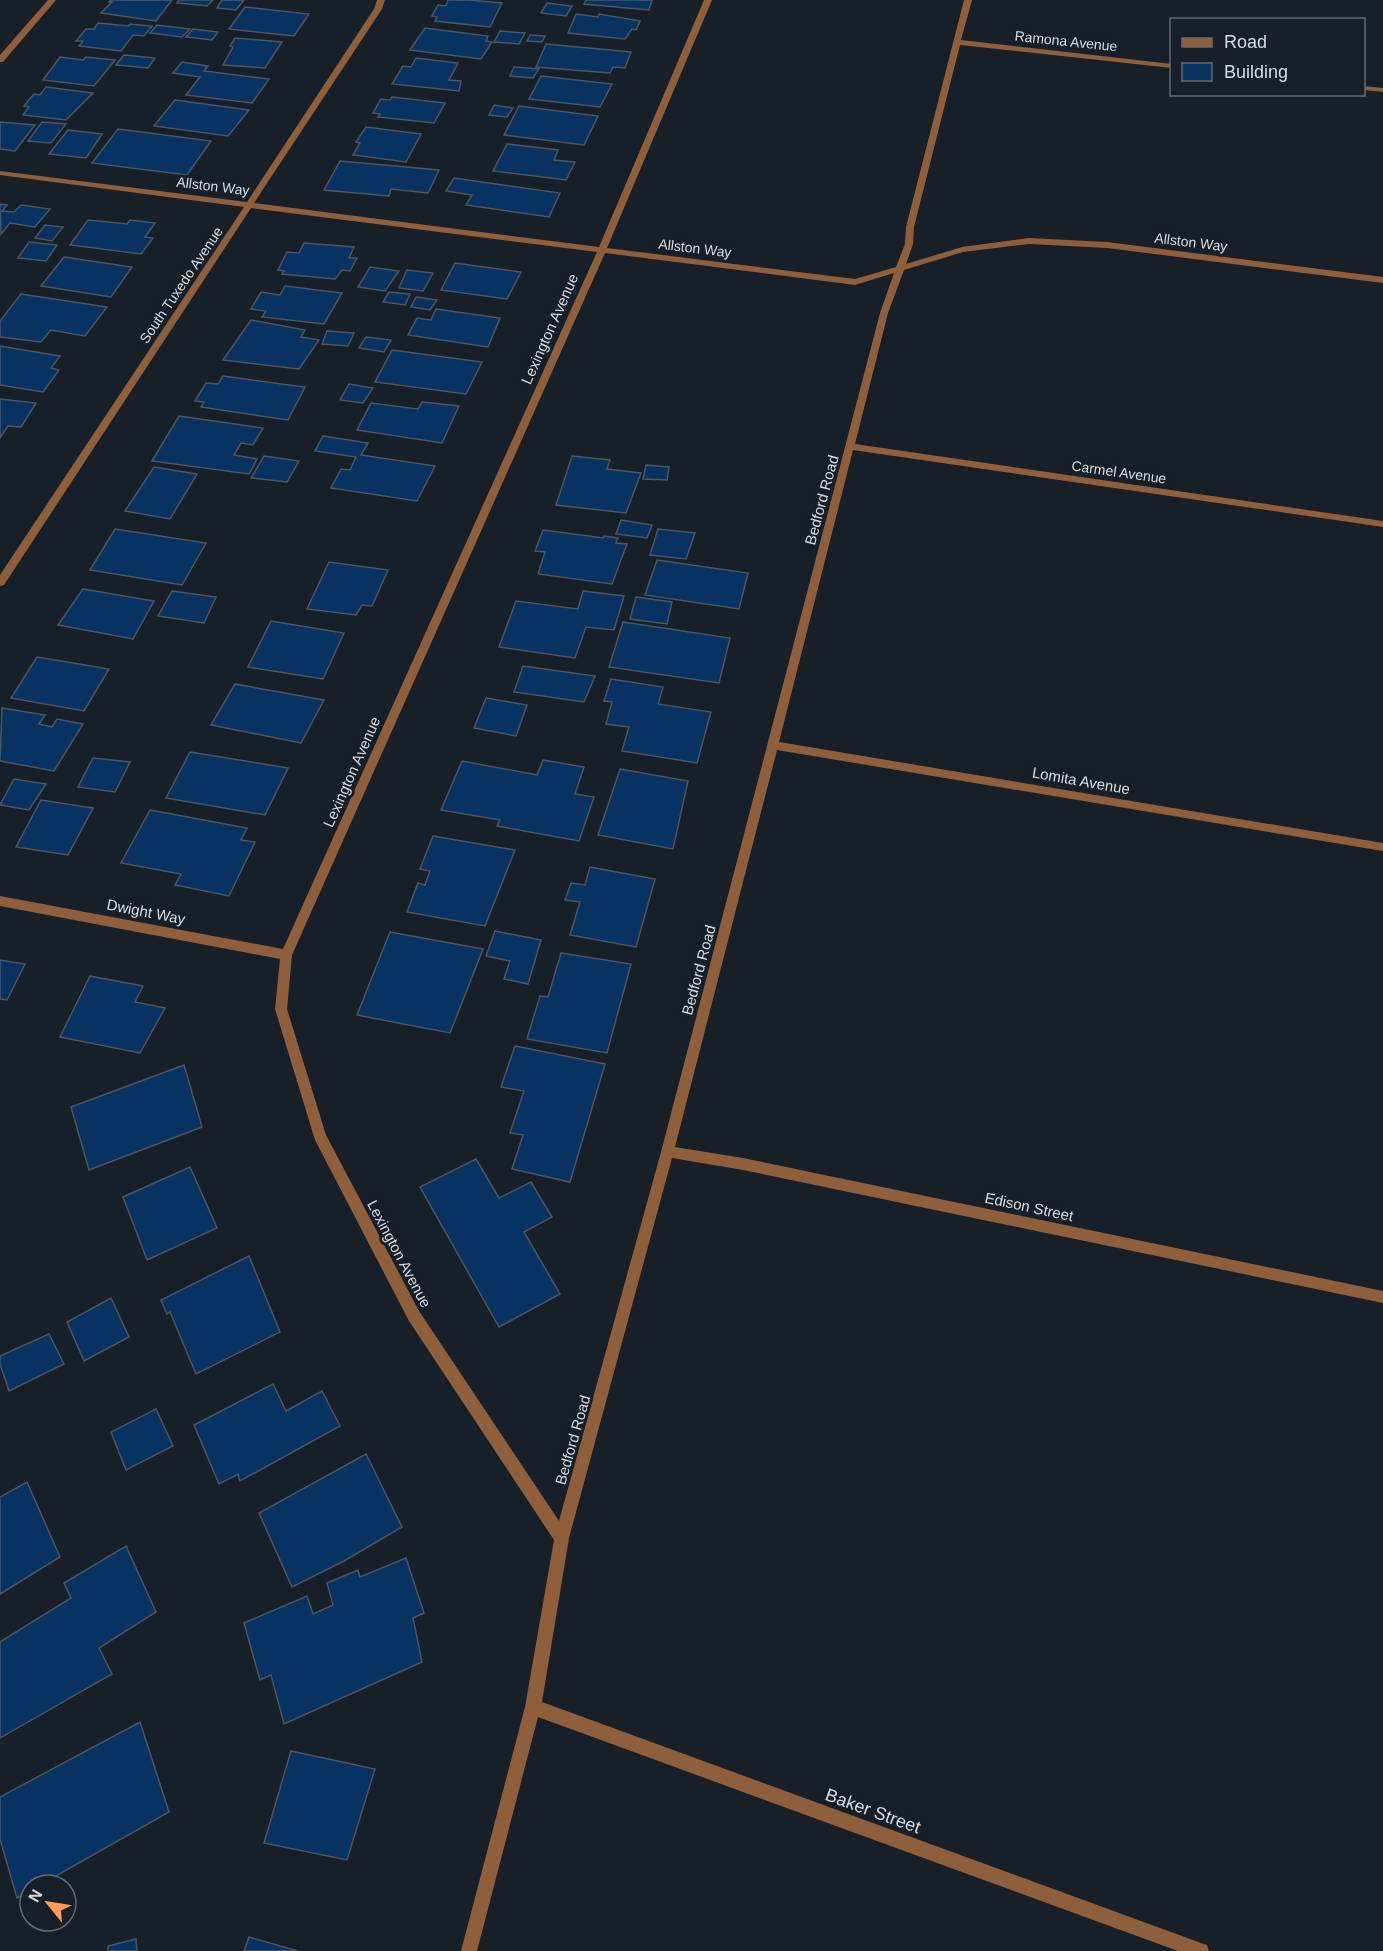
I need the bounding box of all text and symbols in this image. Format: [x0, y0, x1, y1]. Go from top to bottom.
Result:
legend [1170, 18, 1365, 96]
street label: Ramona Avenue [1014, 28, 1118, 54]
text: Road [1224, 32, 1267, 52]
text: Building [1224, 62, 1288, 82]
street label: Allston Way [176, 174, 250, 198]
street label: South Tuxedo Avenue [136, 224, 226, 346]
street label: Allston Way [1154, 230, 1228, 254]
street label: Allston Way [658, 236, 732, 260]
street label: Lexington Avenue [518, 271, 582, 387]
street label: Bedford Road [801, 453, 842, 547]
street label: Carmel Avenue [1071, 457, 1168, 487]
street label: Lexington Avenue [320, 714, 384, 830]
street label: Lomita Avenue [1031, 764, 1131, 797]
street label: Dwight Way [105, 896, 187, 928]
street label: Bedford Road [678, 923, 719, 1017]
street label: Edison Street [983, 1189, 1076, 1224]
street label: Lexington Avenue [364, 1197, 435, 1310]
street label: Bedford Road [552, 1393, 593, 1487]
street label: Baker Street [823, 1784, 923, 1838]
north arrow [18, 1873, 78, 1933]
text: N [25, 1886, 46, 1905]

